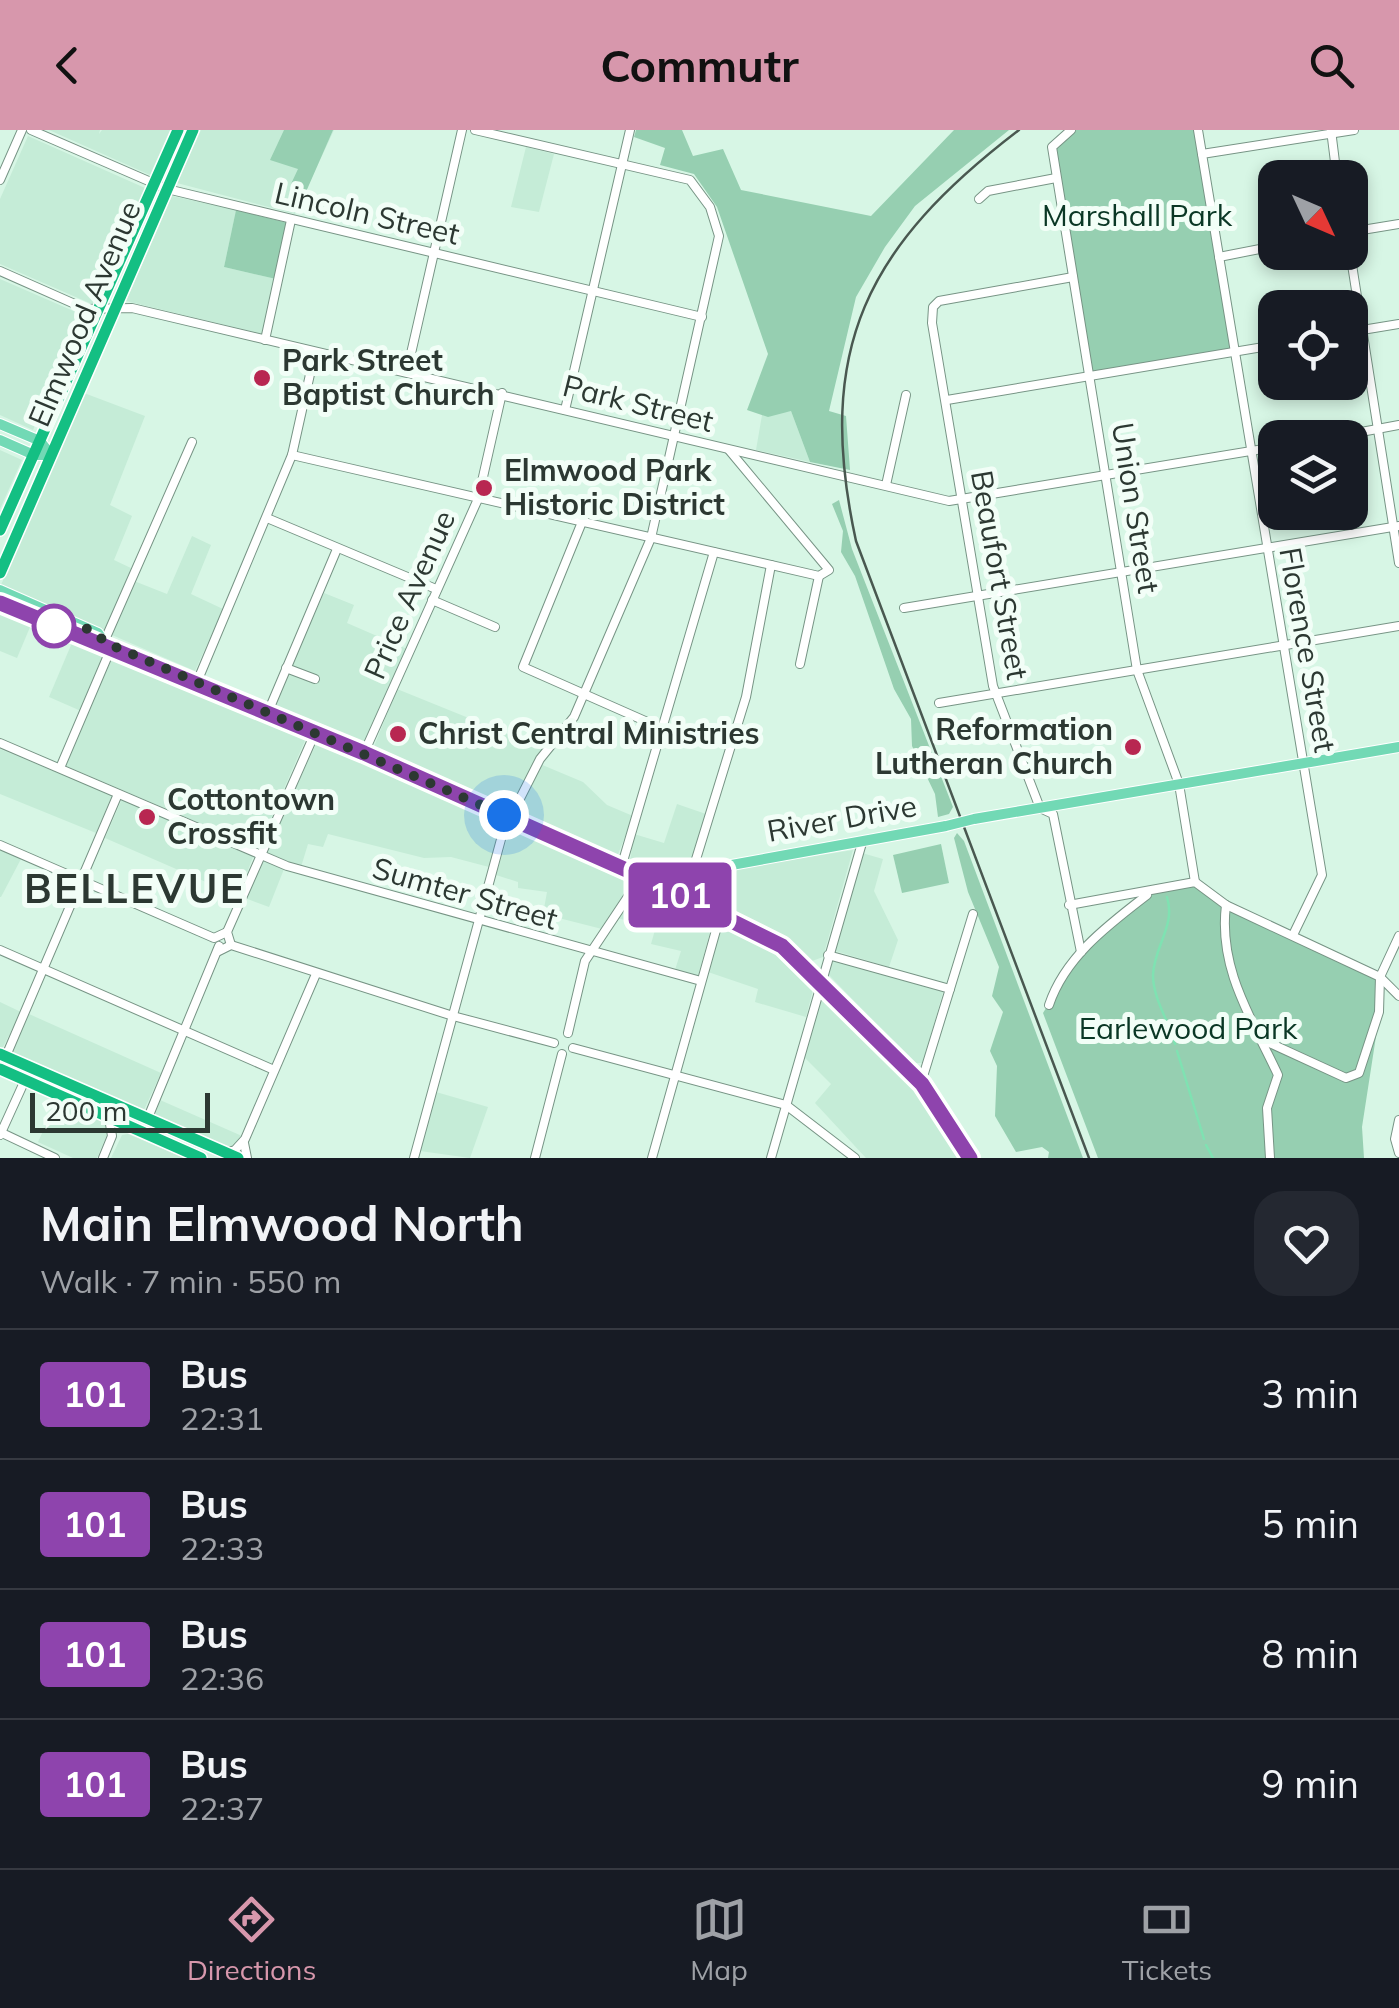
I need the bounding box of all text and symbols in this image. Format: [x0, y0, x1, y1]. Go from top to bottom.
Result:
text: Commutr [600, 37, 799, 93]
icon: back [40, 38, 95, 93]
icon: search [1304, 38, 1359, 93]
north arrow [1258, 160, 1368, 270]
map controls [1258, 160, 1368, 530]
street label: Lincoln Street [271, 173, 463, 253]
street label: Elmwood Avenue [19, 195, 149, 432]
park label: Marshall Park [1042, 196, 1233, 234]
button: locate [1258, 290, 1368, 400]
place label: Park Street Baptist Church [282, 341, 495, 413]
street label: Park Street [559, 366, 718, 440]
marker: Park Street Baptist Church [251, 367, 273, 389]
street label: Union Street [1104, 420, 1168, 596]
button: layers [1258, 420, 1368, 530]
place label: Elmwood Park Historic District [504, 451, 725, 523]
street label: Beaufort Street [963, 467, 1037, 682]
marker: Elmwood Park Historic District [473, 477, 495, 499]
street label: Price Avenue [355, 504, 463, 685]
street label: Florence Street [1271, 544, 1345, 755]
unlabelled marker [33, 605, 75, 647]
place label: Reformation Lutheran Church [875, 710, 1113, 782]
place label: Christ Central Ministries [418, 714, 760, 752]
marker: Christ Central Ministries [387, 723, 409, 745]
marker: Reformation Lutheran Church [1122, 736, 1144, 758]
place label: Cottontown Crossfit [167, 780, 335, 852]
street label: River Drive [764, 786, 920, 850]
your location [479, 790, 529, 840]
marker: Cottontown Crossfit [136, 806, 158, 828]
street label: Sumter Street [368, 848, 562, 938]
line badge: 101 [622, 862, 738, 928]
district label: BELLEVUE [24, 863, 246, 913]
text: 101 [648, 873, 712, 917]
park label: Earlewood Park [1079, 1009, 1298, 1047]
scale bar [30, 1088, 210, 1133]
text: 200 m [45, 1093, 127, 1128]
button: heart [1254, 1191, 1359, 1296]
text: Main Elmwood North [40, 1193, 524, 1253]
text: Walk · 7 min · 550 m [40, 1261, 341, 1301]
text: Bus [180, 1350, 248, 1398]
text: 3 min [1262, 1370, 1359, 1418]
text: 101 [63, 1372, 127, 1416]
text: 22:31 [180, 1398, 264, 1438]
text: Bus [180, 1480, 248, 1528]
text: 5 min [1262, 1500, 1359, 1548]
text: 101 [63, 1502, 127, 1546]
text: 22:33 [180, 1528, 264, 1568]
text: Bus [180, 1610, 248, 1658]
text: 8 min [1262, 1630, 1359, 1678]
text: 101 [63, 1632, 127, 1676]
text: 22:36 [180, 1658, 264, 1698]
text: Bus [180, 1740, 248, 1788]
text: 9 min [1262, 1760, 1359, 1808]
text: 101 [63, 1762, 127, 1806]
text: 22:37 [180, 1788, 264, 1828]
tab: Directions [187, 1892, 316, 1987]
tab: Map [690, 1892, 748, 1987]
tab: Tickets [1122, 1892, 1212, 1987]

